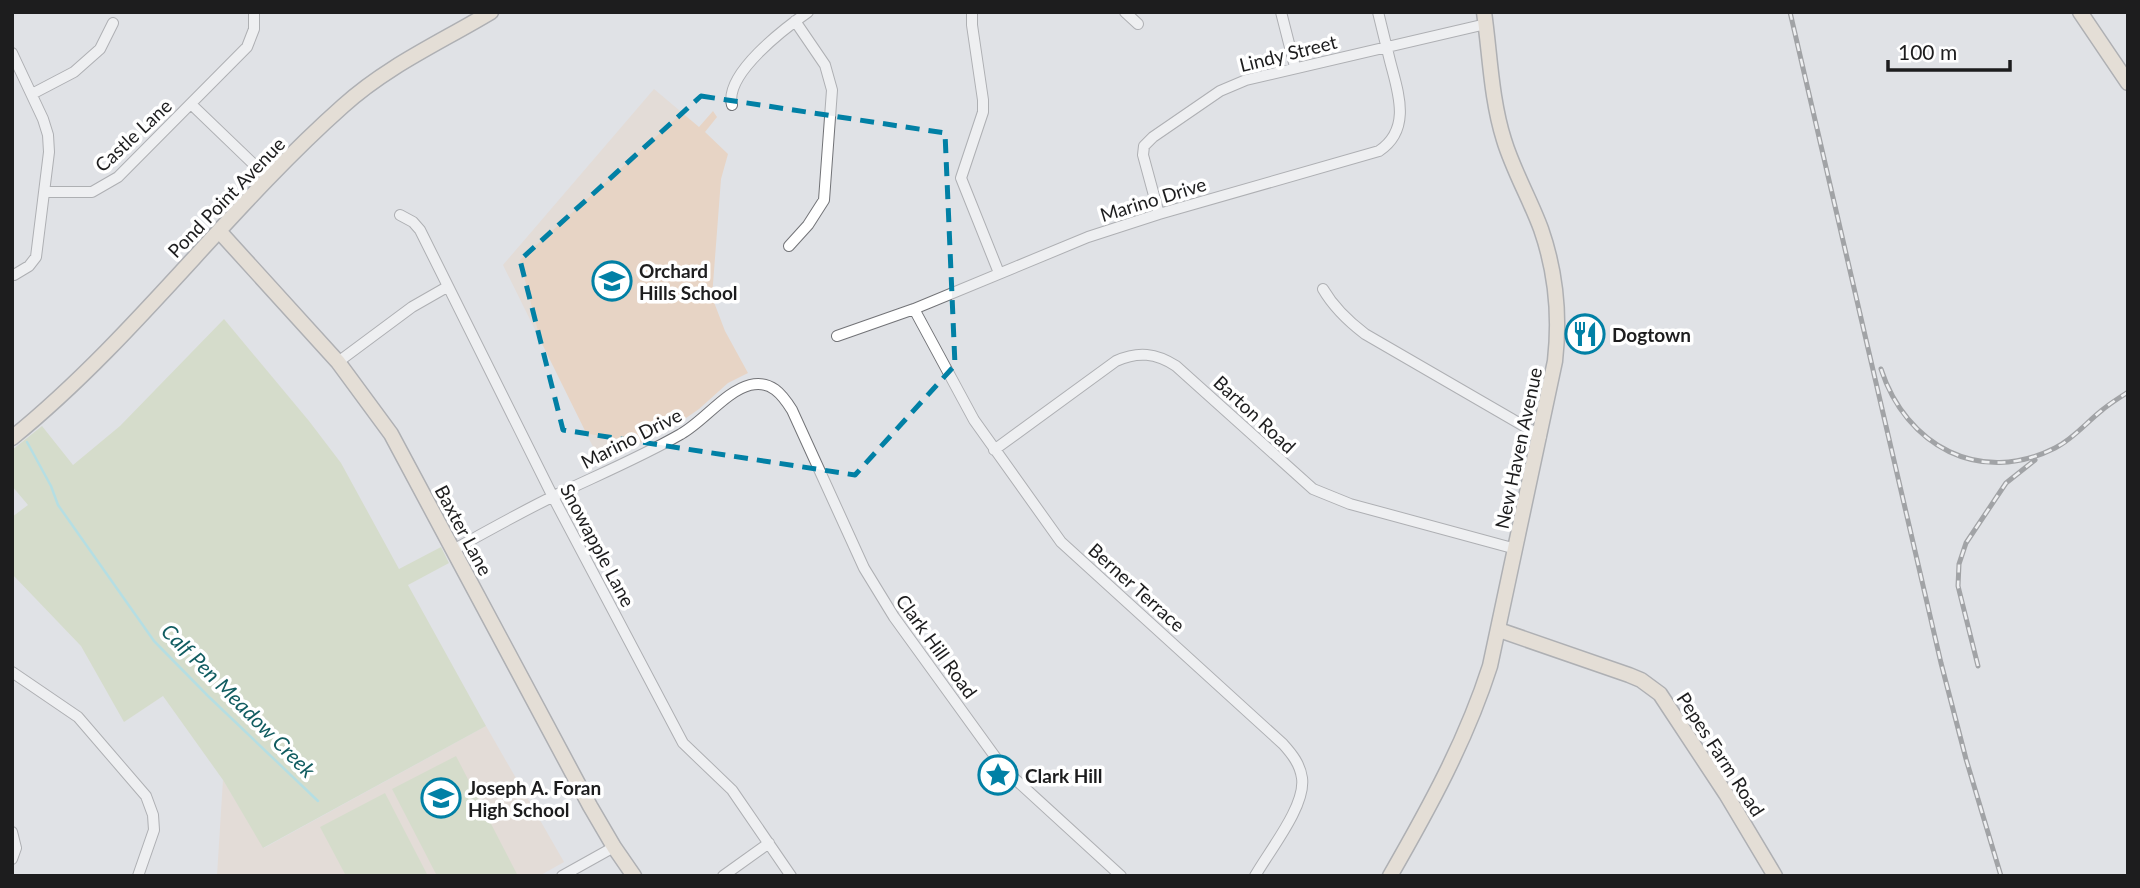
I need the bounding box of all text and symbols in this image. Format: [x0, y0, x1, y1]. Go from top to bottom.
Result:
scale bar [1888, 28, 2010, 72]
street label: Lindy Street [1237, 30, 1339, 76]
text: 100 m [1898, 39, 1957, 64]
street label: Castle Lane [90, 94, 176, 176]
street label: Pond Point Avenue [163, 132, 289, 262]
street label: Marino Drive [1097, 172, 1209, 226]
place label: Orchard Hills School [639, 259, 738, 304]
school or university icon: Orchard Hills School [591, 260, 633, 302]
restaurant icon: Dogtown [1564, 313, 1606, 355]
place label: Dogtown [1612, 323, 1691, 346]
street label: New Haven Avenue [1490, 365, 1546, 531]
street label: Barton Road [1209, 370, 1301, 458]
street label: Marino Drive [577, 403, 685, 473]
street label: Snowapple Lane [556, 480, 640, 610]
street label: Baxter Lane [431, 481, 497, 579]
street label: Berner Terrace [1084, 538, 1190, 636]
street label: Clark Hill Road [892, 590, 982, 702]
water label: Calf Pen Meadow Creek [157, 618, 322, 783]
street label: Pepes Farm Road [1672, 688, 1770, 820]
place icon: Clark Hill [977, 754, 1019, 796]
place label: Clark Hill [1025, 764, 1103, 787]
place label: Joseph A. Foran High School [468, 776, 601, 821]
school or university icon: Joseph A. Foran High School [420, 777, 462, 819]

